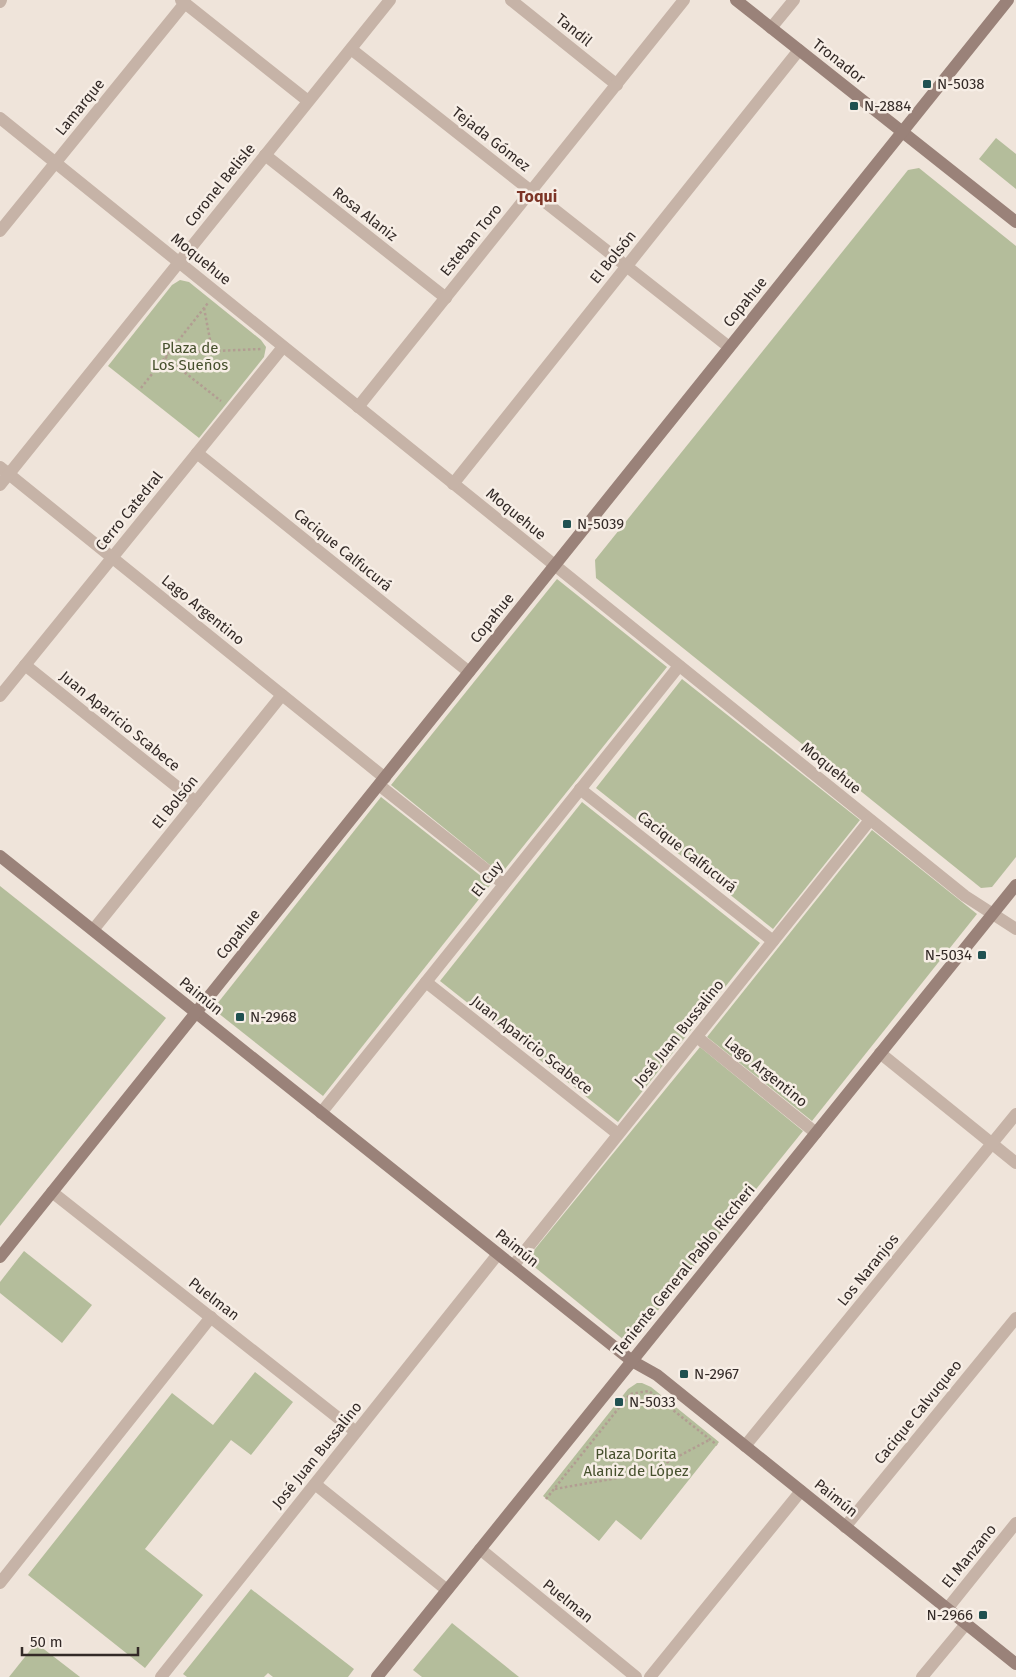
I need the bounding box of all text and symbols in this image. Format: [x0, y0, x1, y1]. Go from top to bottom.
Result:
street label: Tandil [552, 10, 596, 50]
street label: Tronador [809, 35, 869, 87]
street label: Lamarque [52, 75, 108, 139]
place label: N-5038 [937, 75, 985, 93]
marker: N-5038 [921, 78, 933, 90]
place label: N-2884 [864, 97, 911, 115]
marker: N-2884 [848, 100, 860, 112]
street label: Tejada Gómez [448, 103, 534, 175]
street label: Coronel Belisle [181, 140, 259, 230]
street label: Rosa Alaniz [329, 183, 401, 245]
district label: Toqui [517, 187, 557, 206]
street label: Esteban Toro [436, 200, 506, 280]
street label: El Bolsón [586, 227, 640, 287]
street label: Moquehue [167, 229, 235, 289]
street label: Copahue [719, 273, 771, 331]
park label: Plaza de Los Sueños [152, 339, 228, 374]
street label: Cerro Catedral [92, 467, 167, 554]
street label: Moquehue [482, 484, 550, 544]
street label: Cacique Calfucurá [290, 505, 396, 595]
place label: N-5039 [577, 515, 624, 533]
marker: N-5039 [561, 518, 573, 530]
street label: Lago Argentino [158, 571, 248, 649]
street label: Copahue [466, 589, 518, 647]
street label: Juan Aparicio Scabece [56, 667, 184, 775]
street label: Moquehue [797, 738, 865, 798]
street label: El Bolsón [148, 772, 202, 832]
street label: Cacique Calfucurá [634, 808, 740, 896]
street label: El Cuy [467, 857, 507, 900]
street label: Copahue [212, 905, 264, 963]
place label: N-5034 [925, 946, 972, 964]
marker: N-5034 [976, 949, 988, 961]
street label: Paimún [176, 973, 226, 1019]
street label: José Juan Bussalino [630, 976, 728, 1090]
street label: Juan Aparicio Scabece [468, 992, 596, 1098]
place label: N-2968 [250, 1008, 297, 1026]
marker: N-2968 [234, 1011, 246, 1023]
street label: Lago Argentino [721, 1033, 811, 1111]
street label: Teniente General Pablo Riccheri [609, 1181, 759, 1359]
street label: Paimún [492, 1225, 542, 1271]
street label: Los Naranjos [833, 1230, 903, 1310]
street label: Puelman [185, 1274, 243, 1324]
street label: Cacique Calvuqueo [870, 1356, 966, 1468]
place label: N-2967 [694, 1365, 739, 1383]
marker: N-2967 [678, 1368, 690, 1380]
place label: N-5033 [629, 1393, 676, 1411]
marker: N-5033 [613, 1396, 625, 1408]
street label: José Juan Bussalino [268, 1398, 366, 1512]
park label: Plaza Dorita Alaniz de López [583, 1445, 689, 1480]
street label: Paimún [811, 1475, 861, 1521]
street label: El Manzano [938, 1520, 1000, 1592]
street label: Puelman [539, 1575, 597, 1627]
place label: N-2966 [926, 1606, 973, 1624]
marker: N-2966 [977, 1609, 989, 1621]
scale bar [22, 1624, 139, 1656]
text: 50 m [30, 1633, 63, 1651]

